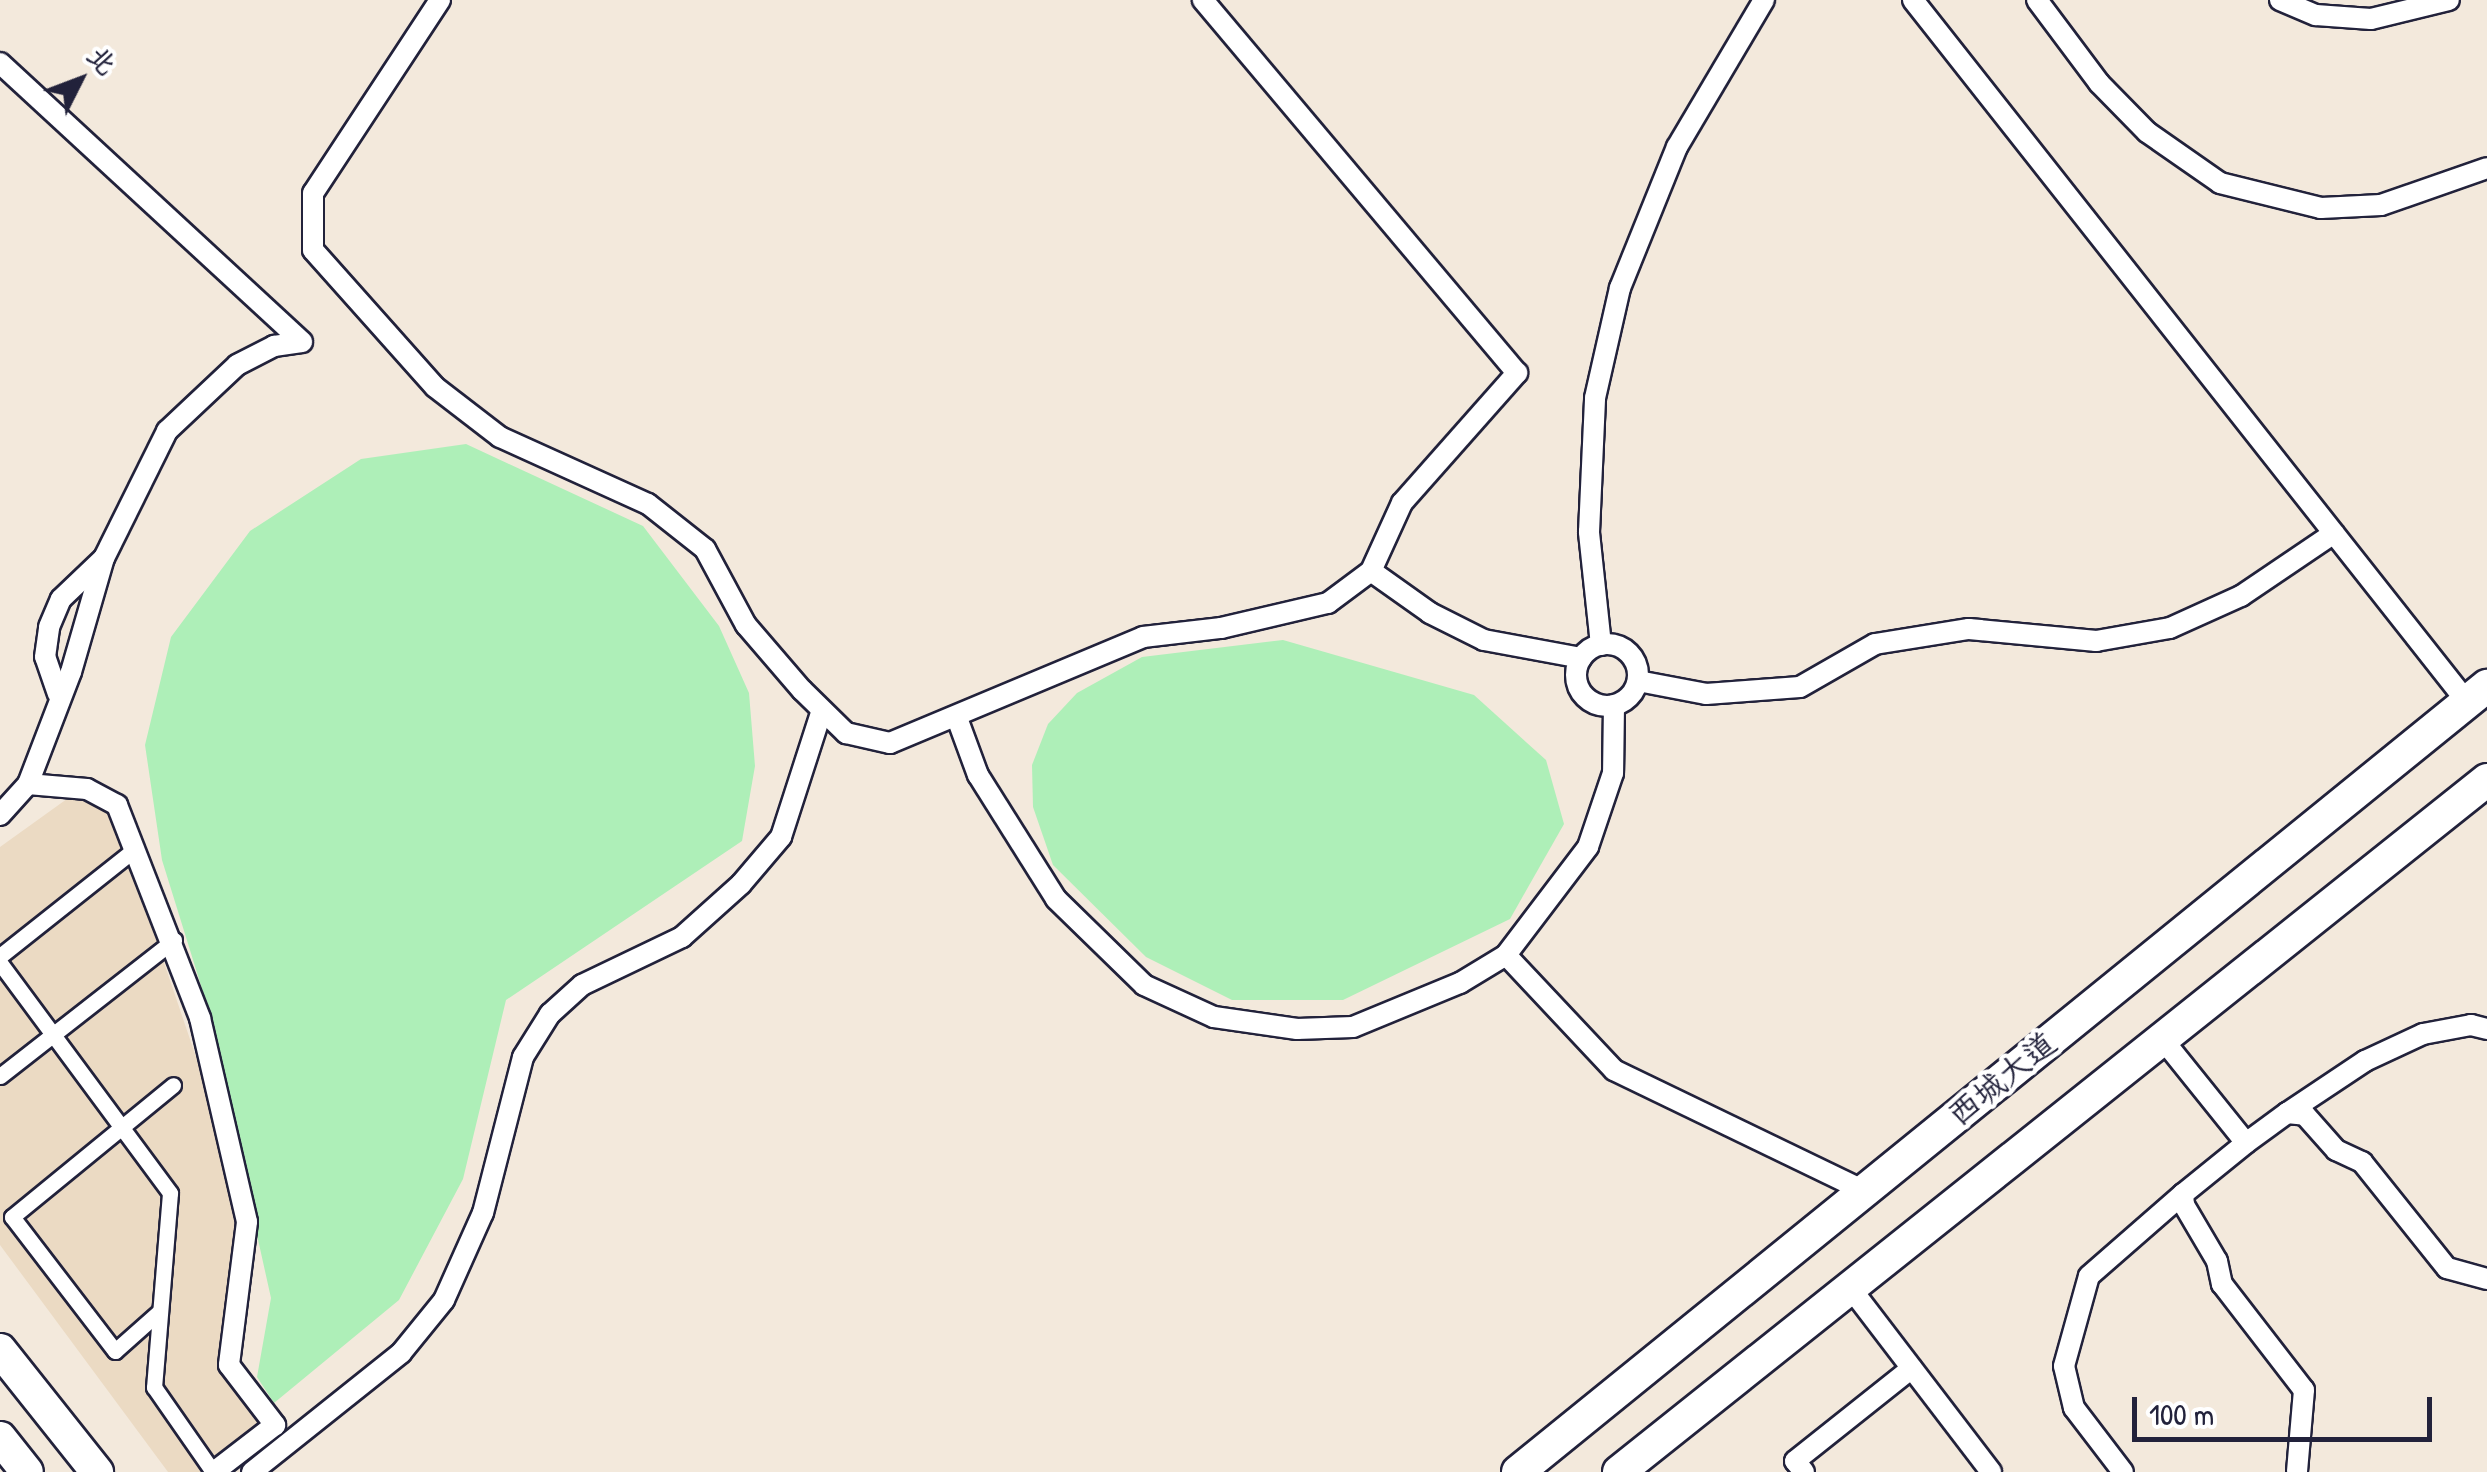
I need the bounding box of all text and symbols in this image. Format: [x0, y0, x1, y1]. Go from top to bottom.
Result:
north arrow [30, 30, 130, 130]
text: 北 [79, 37, 126, 83]
street label: 西城大道 [1940, 1024, 2064, 1134]
scale bar [2137, 1377, 2437, 1439]
text: 100 m [2149, 1394, 2214, 1434]

